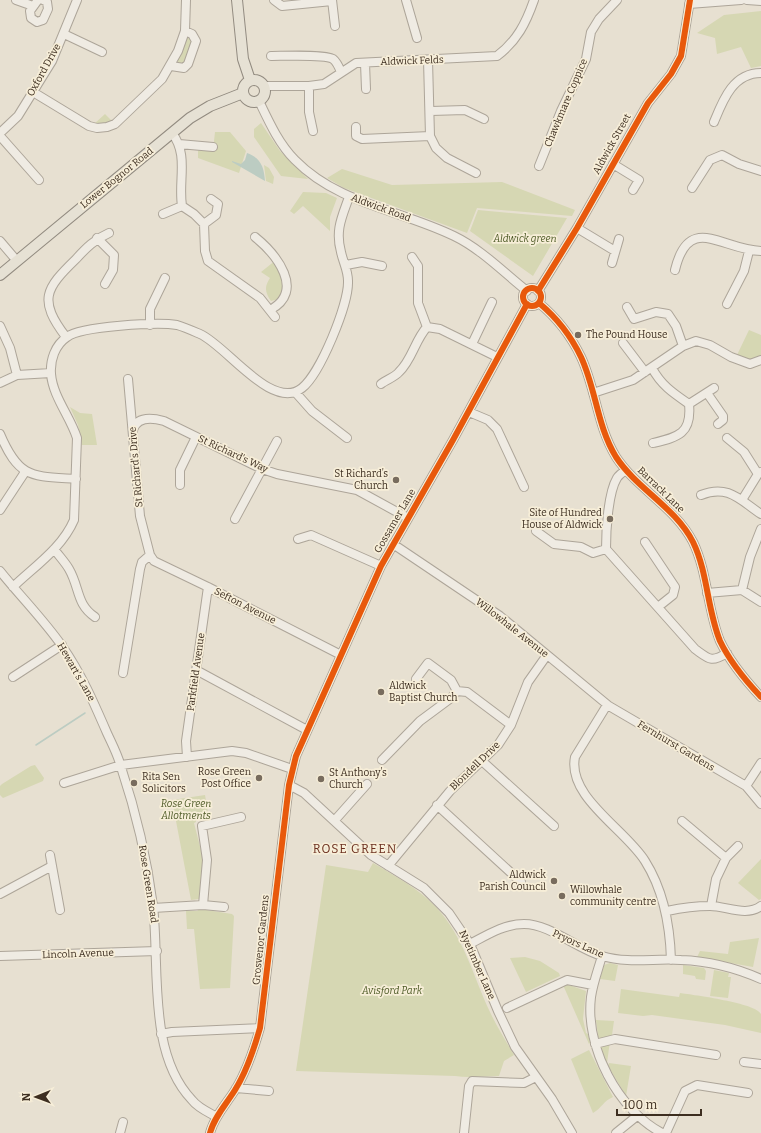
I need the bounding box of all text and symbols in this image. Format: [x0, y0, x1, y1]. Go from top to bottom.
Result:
street label: Oxford Drive [25, 42, 63, 98]
street label: Aldwick Felds [380, 54, 444, 68]
street label: Chawkmare Coppice [542, 57, 590, 149]
street label: Aldwick Street [590, 111, 634, 176]
street label: Lower Bognor Road [78, 145, 156, 211]
street label: Aldwick Road [350, 192, 413, 224]
park label: Aldwick green [492, 233, 557, 245]
place label: The Pound House [586, 329, 667, 341]
marker: The Pound House [573, 330, 583, 340]
street label: St Richard's Drive [127, 426, 145, 508]
street label: St Richard's Way [196, 433, 271, 476]
street label: Barrack Lane [635, 465, 687, 515]
place label: St Richard’s Church [334, 468, 389, 492]
marker: St Richard’s Church [391, 475, 401, 485]
street label: Gossamer Lane [372, 487, 418, 555]
place label: Site of Hundred House of Aldwick [522, 507, 602, 531]
marker: Site of Hundred House of Aldwick [605, 514, 615, 524]
street label: Sefton Avenue [212, 585, 278, 627]
street label: Willowhale Avenue [473, 596, 551, 660]
street label: Parkfield Avenue [185, 632, 207, 712]
street label: Hewart's Lane [54, 641, 98, 703]
place label: Aldwick Baptist Church [389, 680, 458, 704]
marker: Aldwick Baptist Church [376, 687, 386, 697]
street label: Fernhurst Gardens [635, 718, 717, 774]
street label: Blondell Drive [447, 739, 503, 793]
place label: Rose Green Post Office [198, 766, 252, 790]
place label: St Anthony’s Church [329, 767, 387, 791]
place label: Rita Sen Solicitors [142, 771, 186, 795]
marker: Rose Green Post Office [254, 773, 264, 783]
marker: St Anthony’s Church [316, 774, 326, 784]
marker: Rita Sen Solicitors [129, 778, 139, 788]
park label: Rose Green Allotments [160, 798, 211, 822]
district label: ROSE GREEN [313, 842, 397, 856]
street label: Rose Green Road [136, 844, 160, 924]
place label: Aldwick Parish Council [479, 869, 546, 893]
marker: Aldwick Parish Council [549, 876, 559, 886]
place label: Willowhale community centre [570, 884, 656, 908]
marker: Willowhale community centre [557, 891, 567, 901]
street label: Grosvenor Gardens [250, 894, 272, 986]
street label: Pryors Lane [550, 927, 606, 961]
street label: Nyetimber Lane [456, 928, 498, 1002]
street label: Lincoln Avenue [42, 947, 114, 961]
park label: Avisford Park [361, 985, 423, 997]
north arrow [16, 1077, 56, 1117]
scale bar [617, 1091, 701, 1117]
text: N [20, 1092, 33, 1102]
text: 100 m [623, 1098, 658, 1112]

